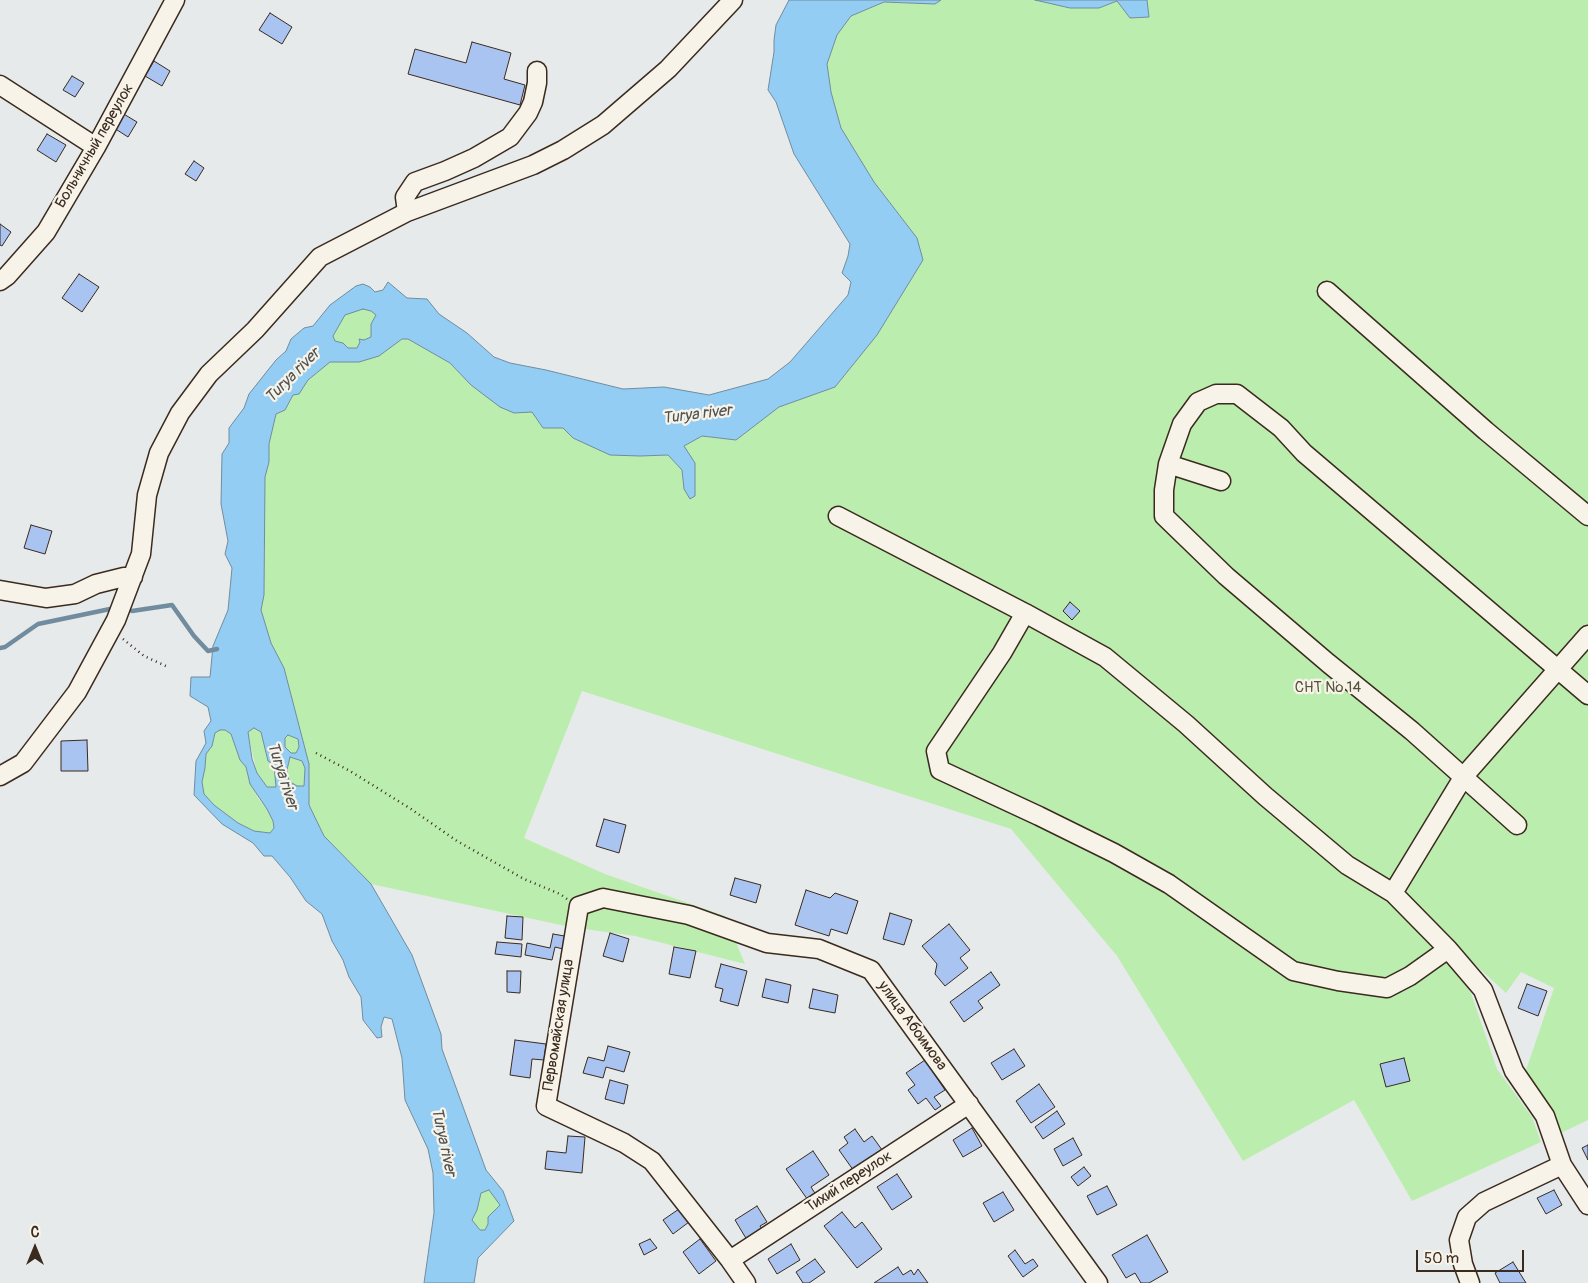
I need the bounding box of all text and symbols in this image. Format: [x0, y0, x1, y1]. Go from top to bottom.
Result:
street label: Больничный переулок [52, 81, 138, 211]
water label: Turya river [262, 345, 324, 407]
water label: Turya river [661, 401, 733, 429]
park label: СНТ № 14 [1295, 679, 1361, 697]
water label: Turya river [262, 740, 302, 812]
street label: Первомайская улица [540, 958, 578, 1092]
street label: улица Абоимова [874, 978, 950, 1074]
water label: Turya river [426, 1106, 460, 1178]
street label: Тихий переулок [802, 1147, 896, 1217]
north arrow [10, 1223, 60, 1273]
text: С [31, 1224, 39, 1241]
scale bar [1418, 1240, 1526, 1272]
text: 50 m [1424, 1249, 1459, 1268]

